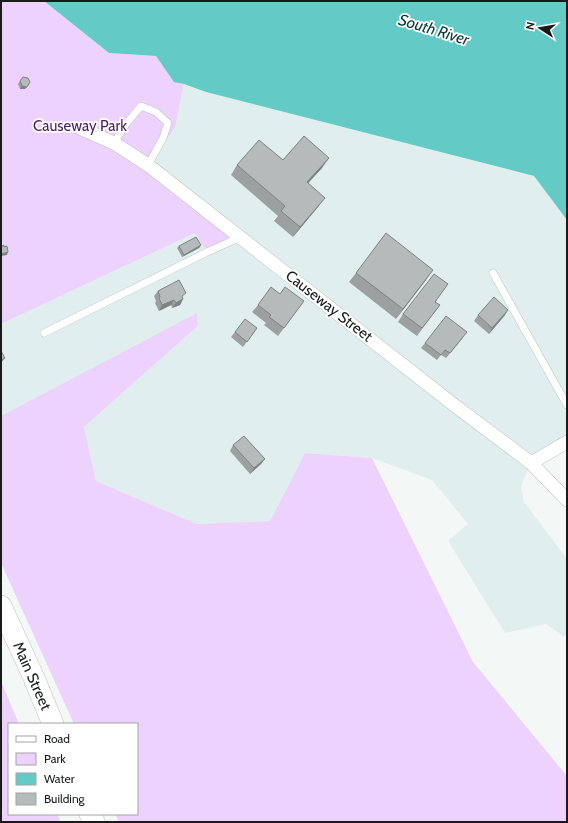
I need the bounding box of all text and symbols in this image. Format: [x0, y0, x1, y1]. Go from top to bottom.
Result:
north arrow [520, 8, 560, 48]
water label: South River [396, 10, 472, 49]
text: N [523, 21, 538, 31]
park label: Causeway Park [33, 117, 127, 135]
street label: Causeway Street [282, 266, 376, 346]
street label: Main Street [9, 639, 55, 713]
legend [8, 723, 138, 815]
text: Road [44, 731, 70, 746]
text: Park [44, 751, 66, 766]
text: Water [44, 771, 75, 786]
text: Building [44, 791, 86, 806]

